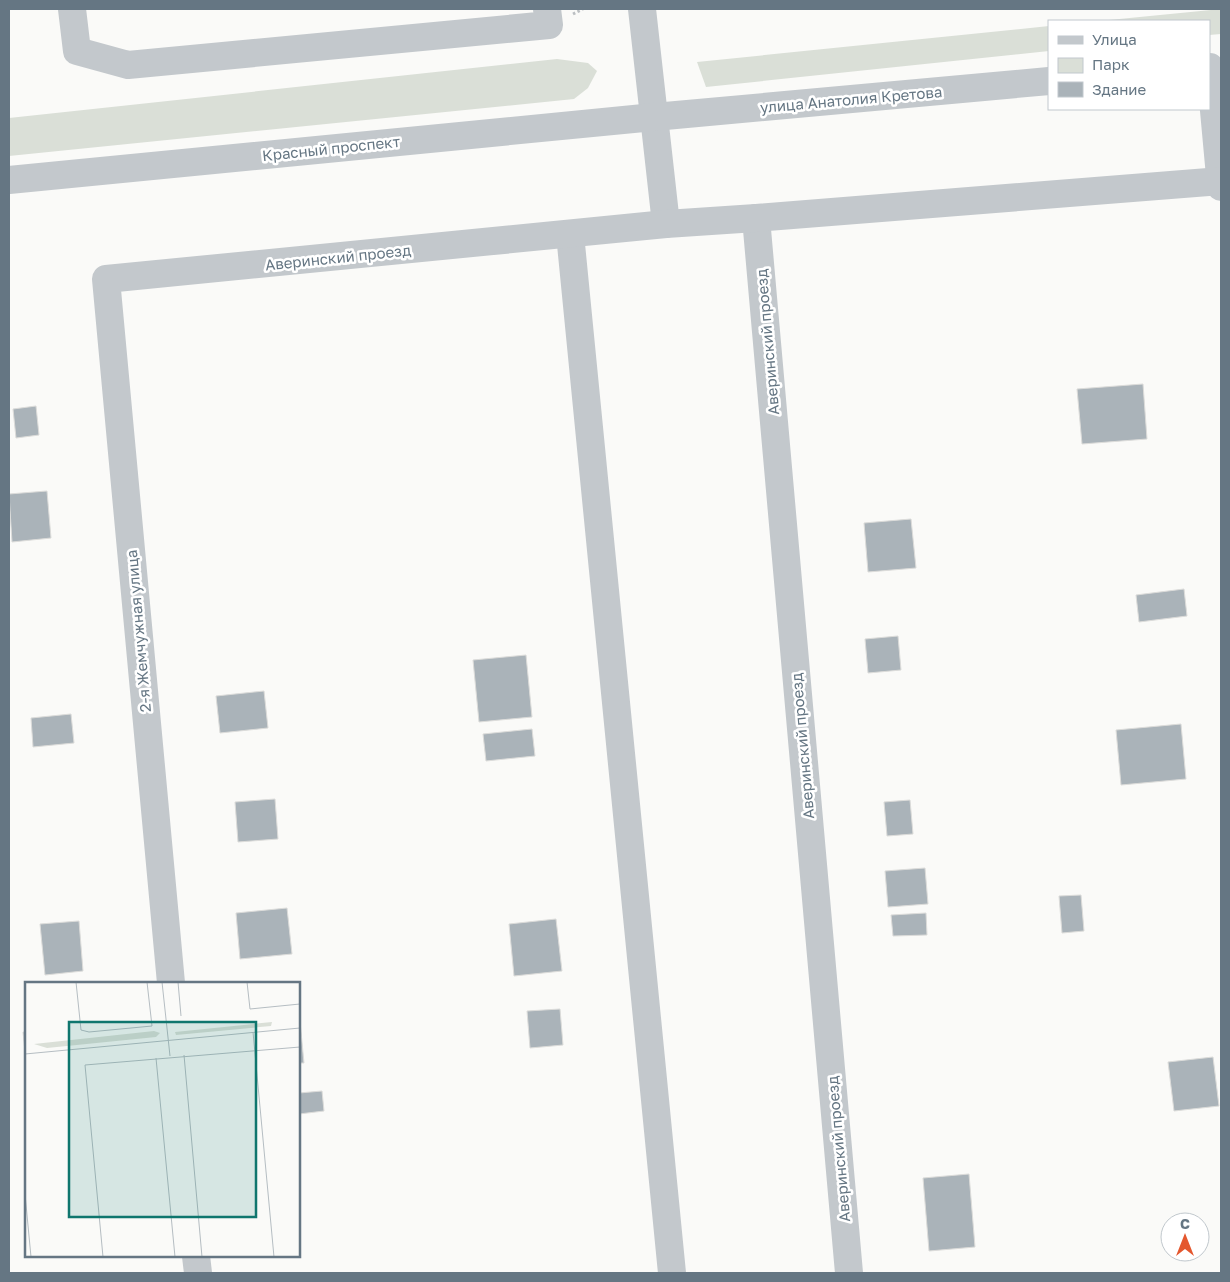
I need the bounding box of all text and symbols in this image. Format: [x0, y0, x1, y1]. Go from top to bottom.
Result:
legend [1048, 20, 1210, 110]
text: Улица [1092, 30, 1137, 48]
text: Парк [1092, 55, 1130, 73]
text: Здание [1092, 80, 1146, 98]
street label: улица Анатолия Кретова [759, 82, 943, 116]
street label: Красный проспект [261, 132, 401, 164]
street label: Аверинский проезд [264, 240, 412, 274]
street label: Аверинский проезд [752, 268, 782, 416]
street label: 2-я Жемчужная улица [122, 549, 154, 713]
street label: Аверинский проезд [787, 672, 817, 820]
inset map [25, 982, 300, 1257]
street label: Аверинский проезд [823, 1075, 853, 1223]
north arrow [1160, 1212, 1210, 1262]
text: С [1180, 1215, 1190, 1232]

